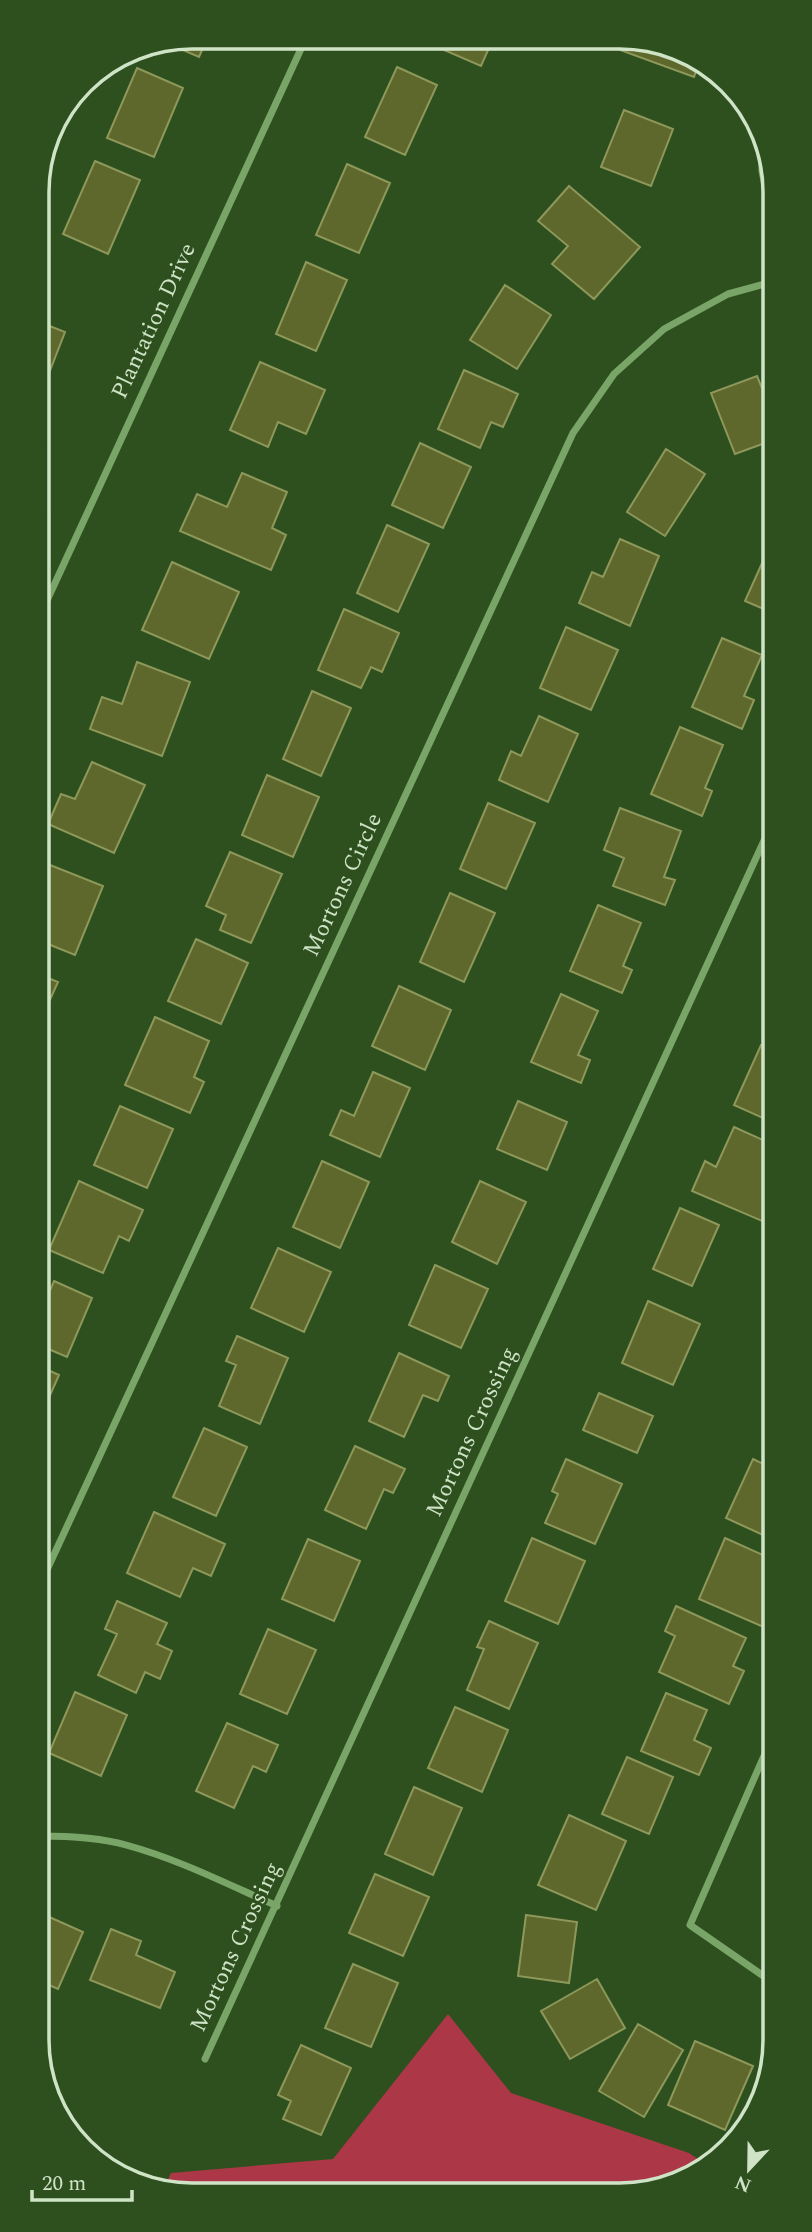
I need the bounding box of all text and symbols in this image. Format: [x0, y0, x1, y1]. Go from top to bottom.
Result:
street label: Plantation Drive [102, 237, 206, 405]
street label: Mortons Circle [294, 807, 392, 963]
street label: Mortons Crossing [417, 1341, 527, 1523]
street label: Mortons Crossing [181, 1856, 291, 2038]
north arrow [714, 2134, 784, 2204]
scale bar [32, 2158, 131, 2202]
text: N [731, 2167, 756, 2200]
text: 20 m [42, 2168, 86, 2200]

